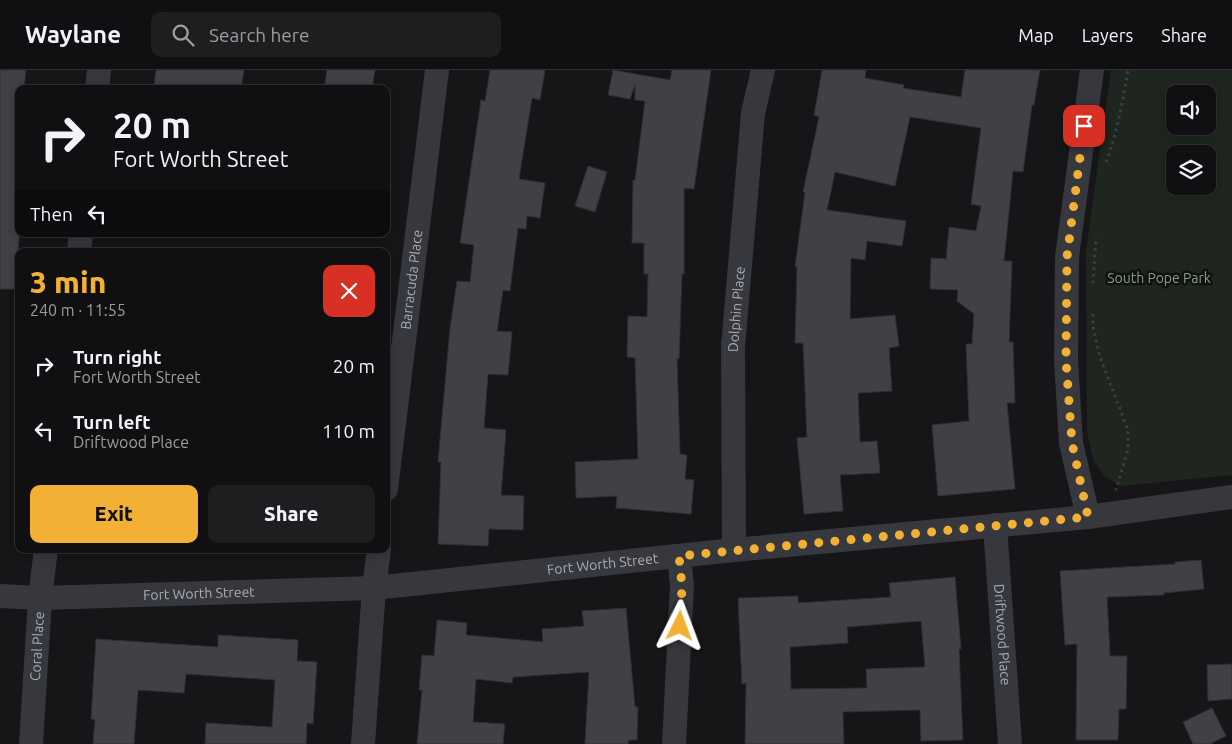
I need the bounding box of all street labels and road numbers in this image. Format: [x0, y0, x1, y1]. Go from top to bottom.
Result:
street label: Barracuda Place [397, 229, 426, 330]
street label: Dolphin Place [725, 266, 748, 352]
street label: Fort Worth Street [546, 550, 659, 578]
street label: Driftwood Place [991, 583, 1014, 686]
street label: Fort Worth Street [143, 584, 255, 603]
street label: Coral Place [27, 611, 47, 681]

